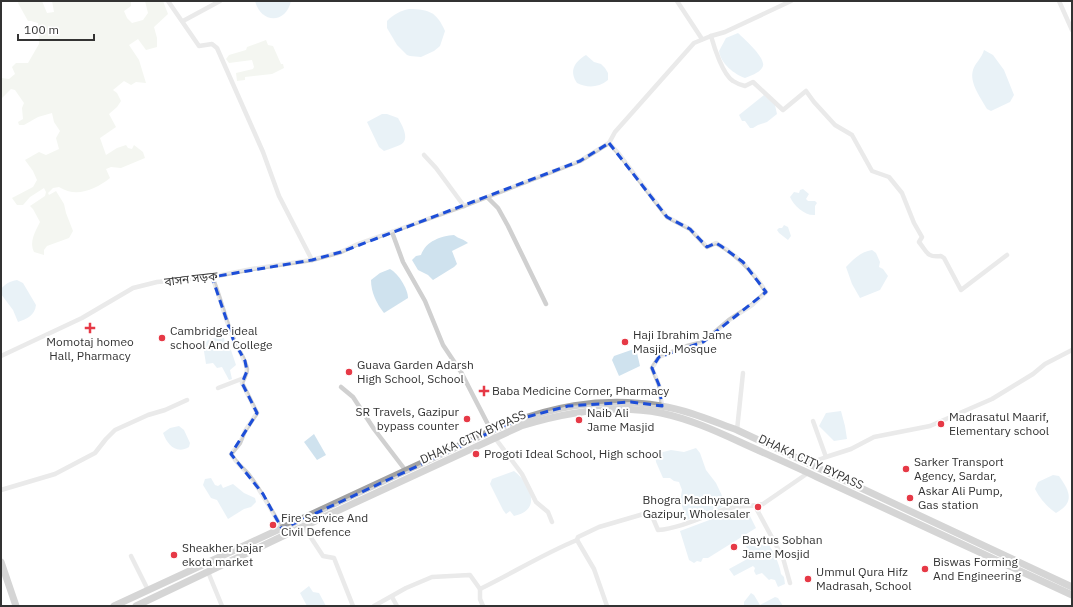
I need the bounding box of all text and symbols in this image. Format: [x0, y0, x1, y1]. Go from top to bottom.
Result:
scale bar [18, 16, 94, 42]
text: 100 m [24, 22, 59, 37]
street label: বাসন সড়ক [162, 268, 219, 289]
marker: Momotaj homeo Hall, Pharmacy [85, 323, 95, 333]
place label: Cambridge ideal school And College [170, 323, 273, 352]
place label: Haji Ibrahim Jame Masjid, Mosque [633, 327, 732, 356]
marker: Cambridge ideal school And College [157, 333, 167, 343]
place label: Momotaj homeo Hall, Pharmacy [46, 334, 134, 363]
marker: Haji Ibrahim Jame Masjid, Mosque [620, 337, 630, 347]
place label: Guava Garden Adarsh High School, School [357, 357, 474, 386]
marker: Guava Garden Adarsh High School, School [344, 367, 354, 377]
place label: Baba Medicine Corner, Pharmacy [492, 383, 669, 398]
marker: Baba Medicine Corner, Pharmacy [479, 386, 489, 396]
place label: SR Travels, Gazipur bypass counter [355, 404, 460, 433]
place label: Naib Ali Jame Masjid [587, 405, 654, 434]
street label: DHAKA CITY BYPASS [418, 406, 528, 467]
place label: Madrasatul Maarif, Elementary school [949, 409, 1049, 438]
marker: SR Travels, Gazipur bypass counter [462, 414, 472, 424]
marker: Naib Ali Jame Masjid [574, 415, 584, 425]
marker: Madrasatul Maarif, Elementary school [936, 419, 946, 429]
street label: DHAKA CITY BYPASS [756, 431, 866, 492]
place label: Progoti Ideal School, High school [484, 446, 662, 461]
marker: Progoti Ideal School, High school [471, 449, 481, 459]
place label: Sarker Transport Agency, Sardar, [914, 454, 1004, 483]
marker: Sarker Transport Agency, Sardar, [901, 464, 911, 474]
place label: Askar Ali Pump, Gas station [918, 483, 1003, 512]
place label: Bhogra Madhyapara Gazipur, Wholesaler [643, 492, 751, 521]
marker: Askar Ali Pump, Gas station [905, 493, 915, 503]
marker: Bhogra Madhyapara Gazipur, Wholesaler [753, 502, 763, 512]
place label: Fire Service And Civil Defence [281, 510, 368, 539]
marker: Fire Service And Civil Defence [268, 520, 278, 530]
place label: Baytus Sobhan Jame Mosjid [742, 532, 823, 561]
place label: Sheakher bajar ekota market [182, 540, 264, 569]
marker: Baytus Sobhan Jame Mosjid [729, 542, 739, 552]
marker: Sheakher bajar ekota market [169, 550, 179, 560]
place label: Biswas Forming And Engineering [933, 554, 1022, 583]
place label: Ummul Qura Hifz Madrasah, School [816, 564, 912, 593]
marker: Biswas Forming And Engineering [920, 564, 930, 574]
marker: Ummul Qura Hifz Madrasah, School [803, 574, 813, 584]

